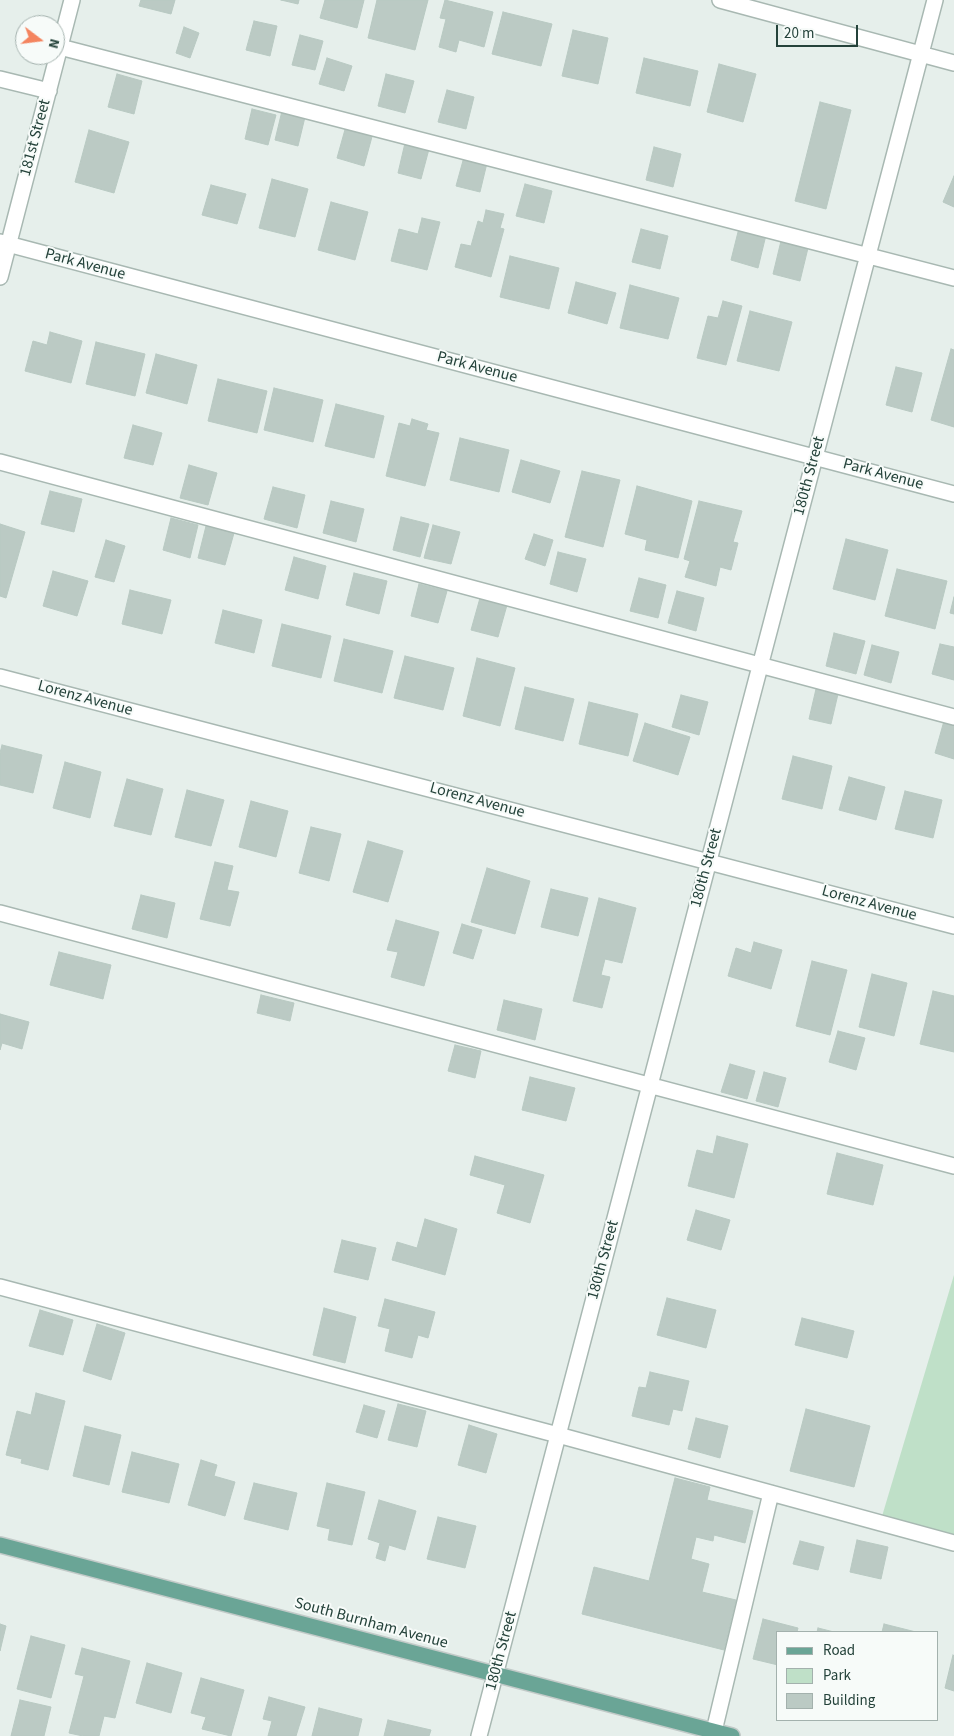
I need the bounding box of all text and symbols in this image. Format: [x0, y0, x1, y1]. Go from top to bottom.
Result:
north arrow [15, 15, 65, 65]
scale bar [779, 15, 862, 47]
text: 20 m [784, 23, 814, 44]
text: N [43, 37, 64, 51]
street label: 181st Street [17, 97, 55, 179]
street label: Park Avenue [43, 245, 127, 285]
street label: Park Avenue [435, 348, 519, 388]
street label: 180th Street [790, 434, 830, 518]
street label: Park Avenue [841, 455, 925, 495]
street label: Lorenz Avenue [35, 677, 135, 721]
street label: Lorenz Avenue [427, 779, 527, 823]
street label: 180th Street [687, 826, 727, 910]
street label: Lorenz Avenue [819, 882, 919, 926]
street label: 180th Street [584, 1218, 624, 1302]
street label: South Burnham Avenue [292, 1594, 450, 1654]
street label: 180th Street [482, 1609, 522, 1693]
legend [776, 1631, 939, 1721]
text: Road [823, 1640, 855, 1661]
text: Park [823, 1665, 851, 1686]
text: Building [823, 1690, 875, 1711]

